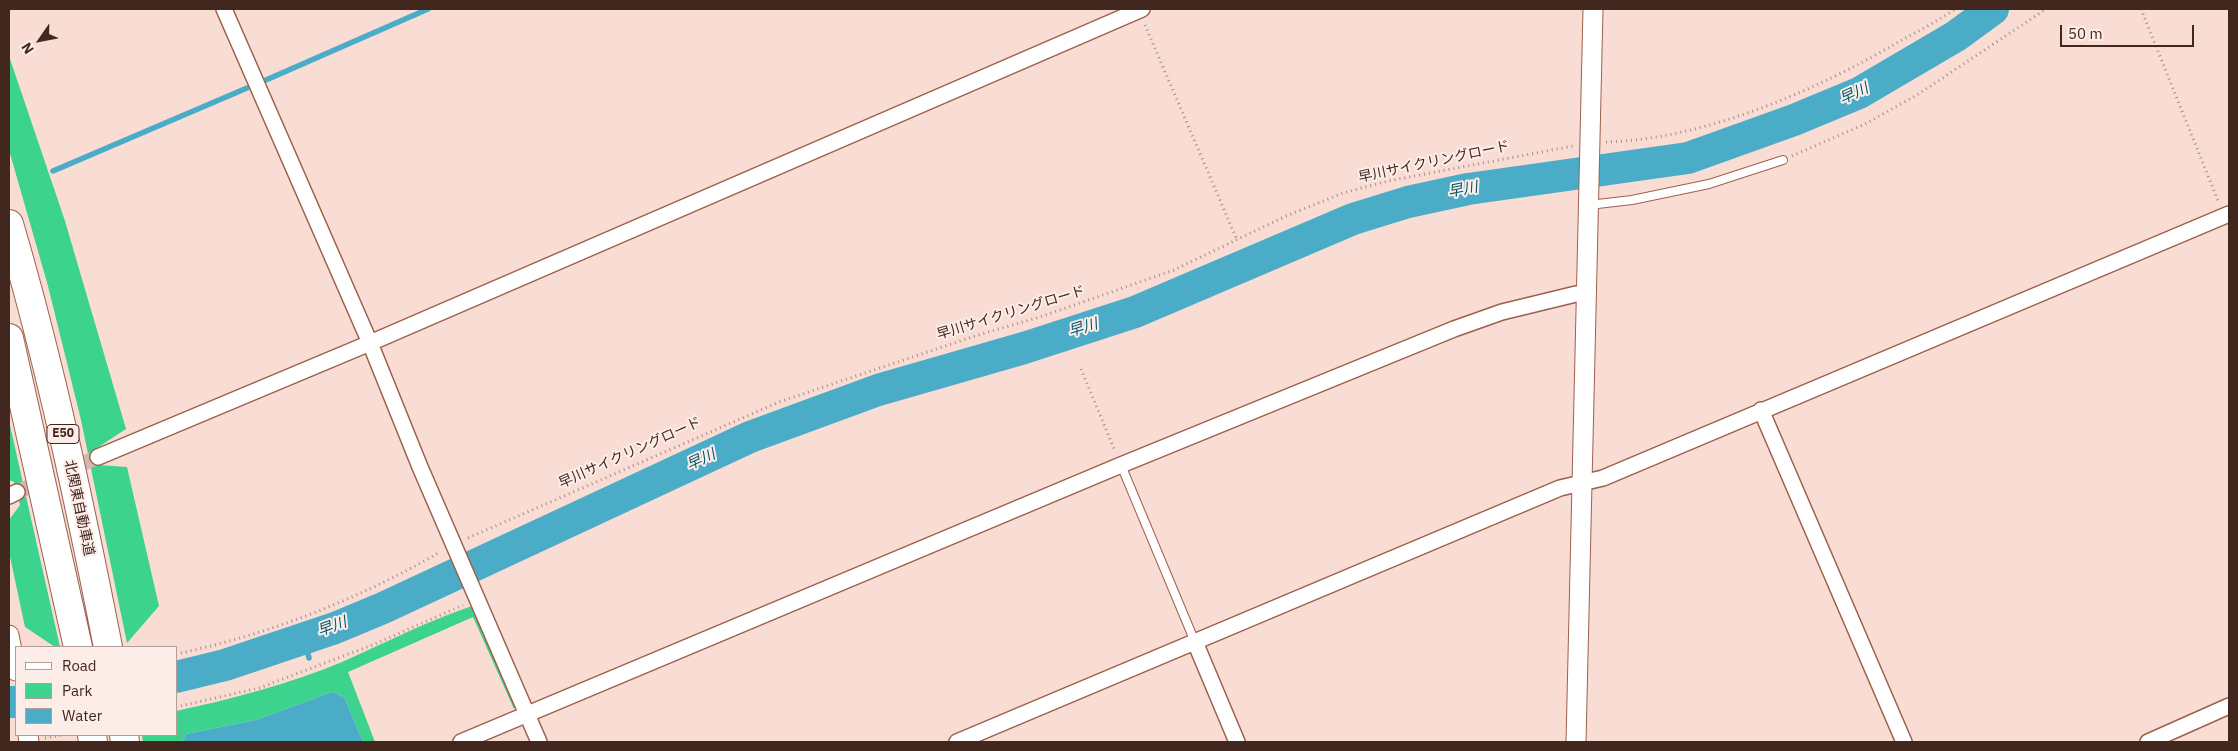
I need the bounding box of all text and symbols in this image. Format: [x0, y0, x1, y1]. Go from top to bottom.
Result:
north arrow [15, 15, 65, 65]
scale bar [2063, 15, 2197, 47]
text: 50 m [2068, 24, 2103, 43]
text: N [17, 39, 38, 57]
water label: 早川 [1837, 80, 1871, 108]
street label: 早川サイクリングロード [1357, 138, 1511, 186]
water label: 早川 [1447, 178, 1479, 202]
street label: 早川サイクリングロード [935, 282, 1087, 344]
water label: 早川 [1066, 315, 1100, 341]
street label: 早川サイクリングロード [556, 414, 704, 492]
road number: E50 [47, 424, 79, 444]
water label: 早川 [684, 446, 718, 474]
street label: 北関東自動車道 [61, 458, 97, 558]
water label: 早川 [315, 613, 349, 641]
legend [15, 646, 178, 736]
text: Road [62, 656, 97, 675]
text: Park [62, 681, 92, 700]
text: Water [62, 706, 102, 725]

